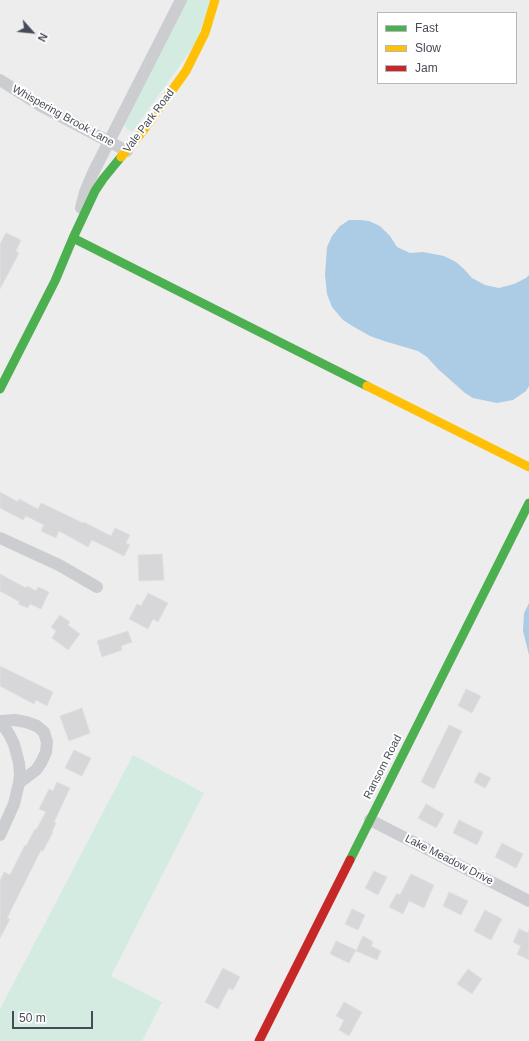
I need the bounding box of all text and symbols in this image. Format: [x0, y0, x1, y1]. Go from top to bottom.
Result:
north arrow [12, 12, 52, 52]
legend [377, 12, 517, 84]
text: Fast [415, 21, 438, 35]
text: N [36, 31, 50, 44]
text: Slow [415, 41, 441, 55]
text: Jam [415, 61, 438, 75]
street label: Whispering Brook Lane [10, 83, 116, 149]
street label: Vale Park Road [121, 87, 177, 155]
street label: Ransom Road [361, 733, 405, 801]
street label: Lake Meadow Drive [403, 832, 495, 888]
scale bar [14, 1003, 95, 1029]
text: 50 m [19, 1011, 46, 1025]

